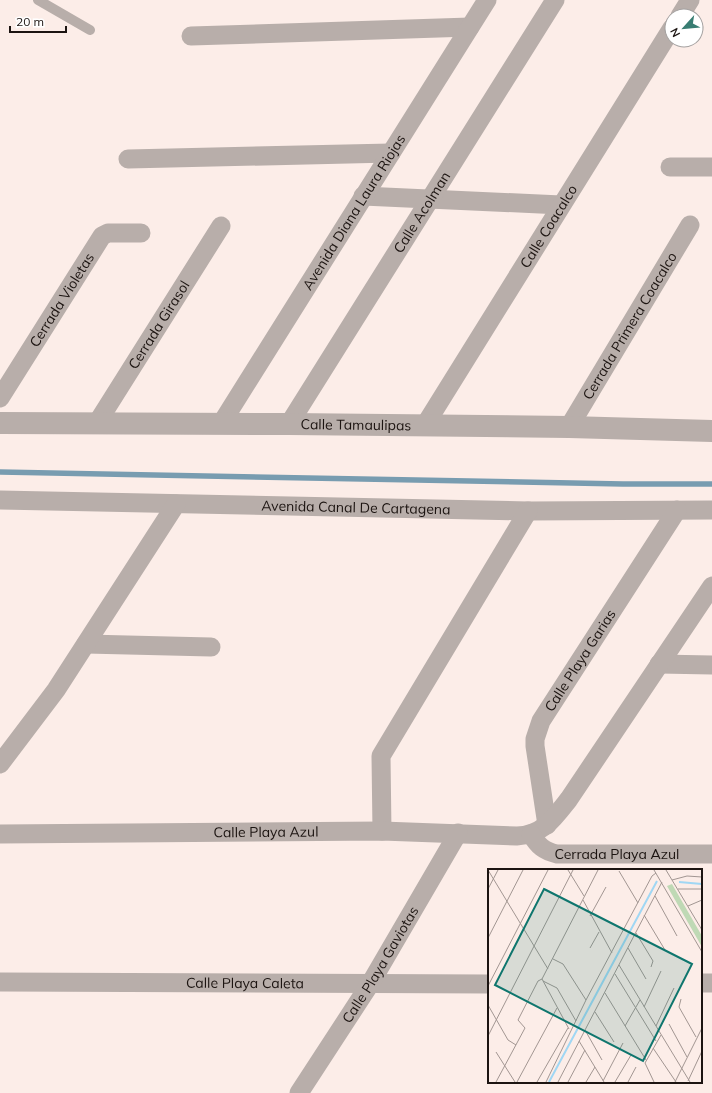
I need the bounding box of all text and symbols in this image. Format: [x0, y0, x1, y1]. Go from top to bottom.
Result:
scale bar [10, 8, 66, 34]
north arrow [664, 8, 704, 48]
text: 20 m [16, 14, 44, 29]
text: N [667, 26, 683, 39]
street label: Avenida Diana Laura Riojas [298, 131, 409, 293]
street label: Calle Acolman [390, 168, 454, 256]
street label: Calle Coacalco [516, 181, 581, 271]
street label: Cerrada Violetas [25, 249, 98, 350]
street label: Cerrada Primera Coacalco [578, 249, 681, 403]
street label: Cerrada Girasol [124, 277, 193, 372]
street label: Calle Tamaulipas [301, 415, 412, 434]
street label: Avenida Canal De Cartagena [261, 496, 451, 518]
street label: Calle Playa Garias [540, 606, 620, 715]
street label: Calle Playa Azul [213, 822, 319, 841]
street label: Cerrada Playa Azul [555, 845, 679, 863]
inset map [488, 869, 702, 1083]
street label: Calle Playa Gaviotas [338, 903, 422, 1026]
street label: Calle Playa Caleta [186, 974, 304, 992]

